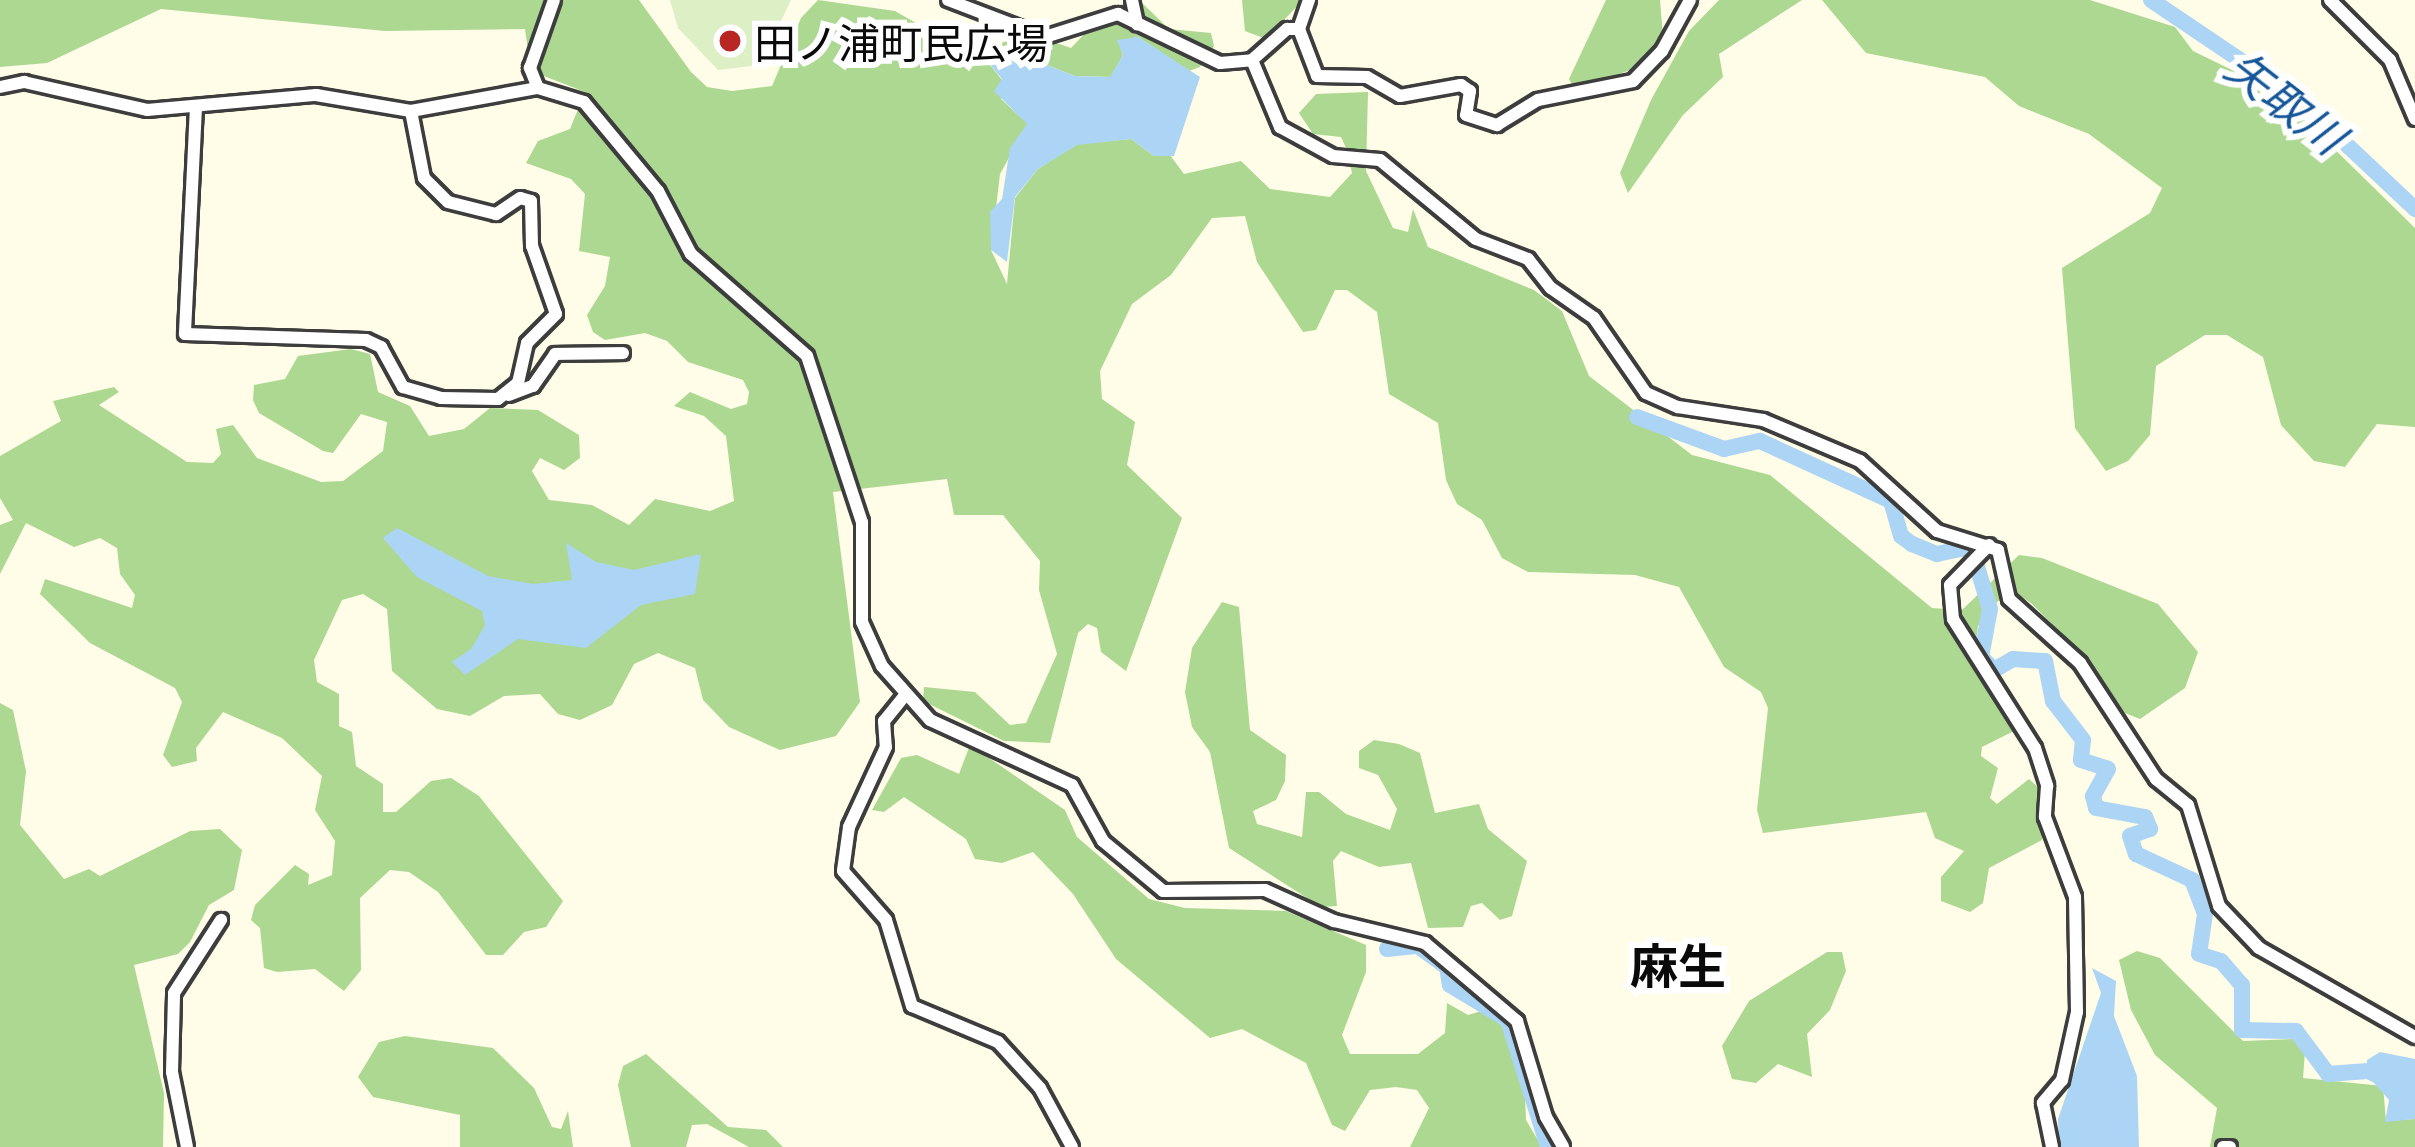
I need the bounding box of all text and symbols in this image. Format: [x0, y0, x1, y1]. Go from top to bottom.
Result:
place label: 田ノ浦町民広場 [754, 16, 1048, 66]
marker: 田ノ浦町民広場 [717, 28, 743, 54]
water label: 矢取川 [2217, 37, 2357, 163]
district label: 麻生 [1630, 935, 1726, 993]

